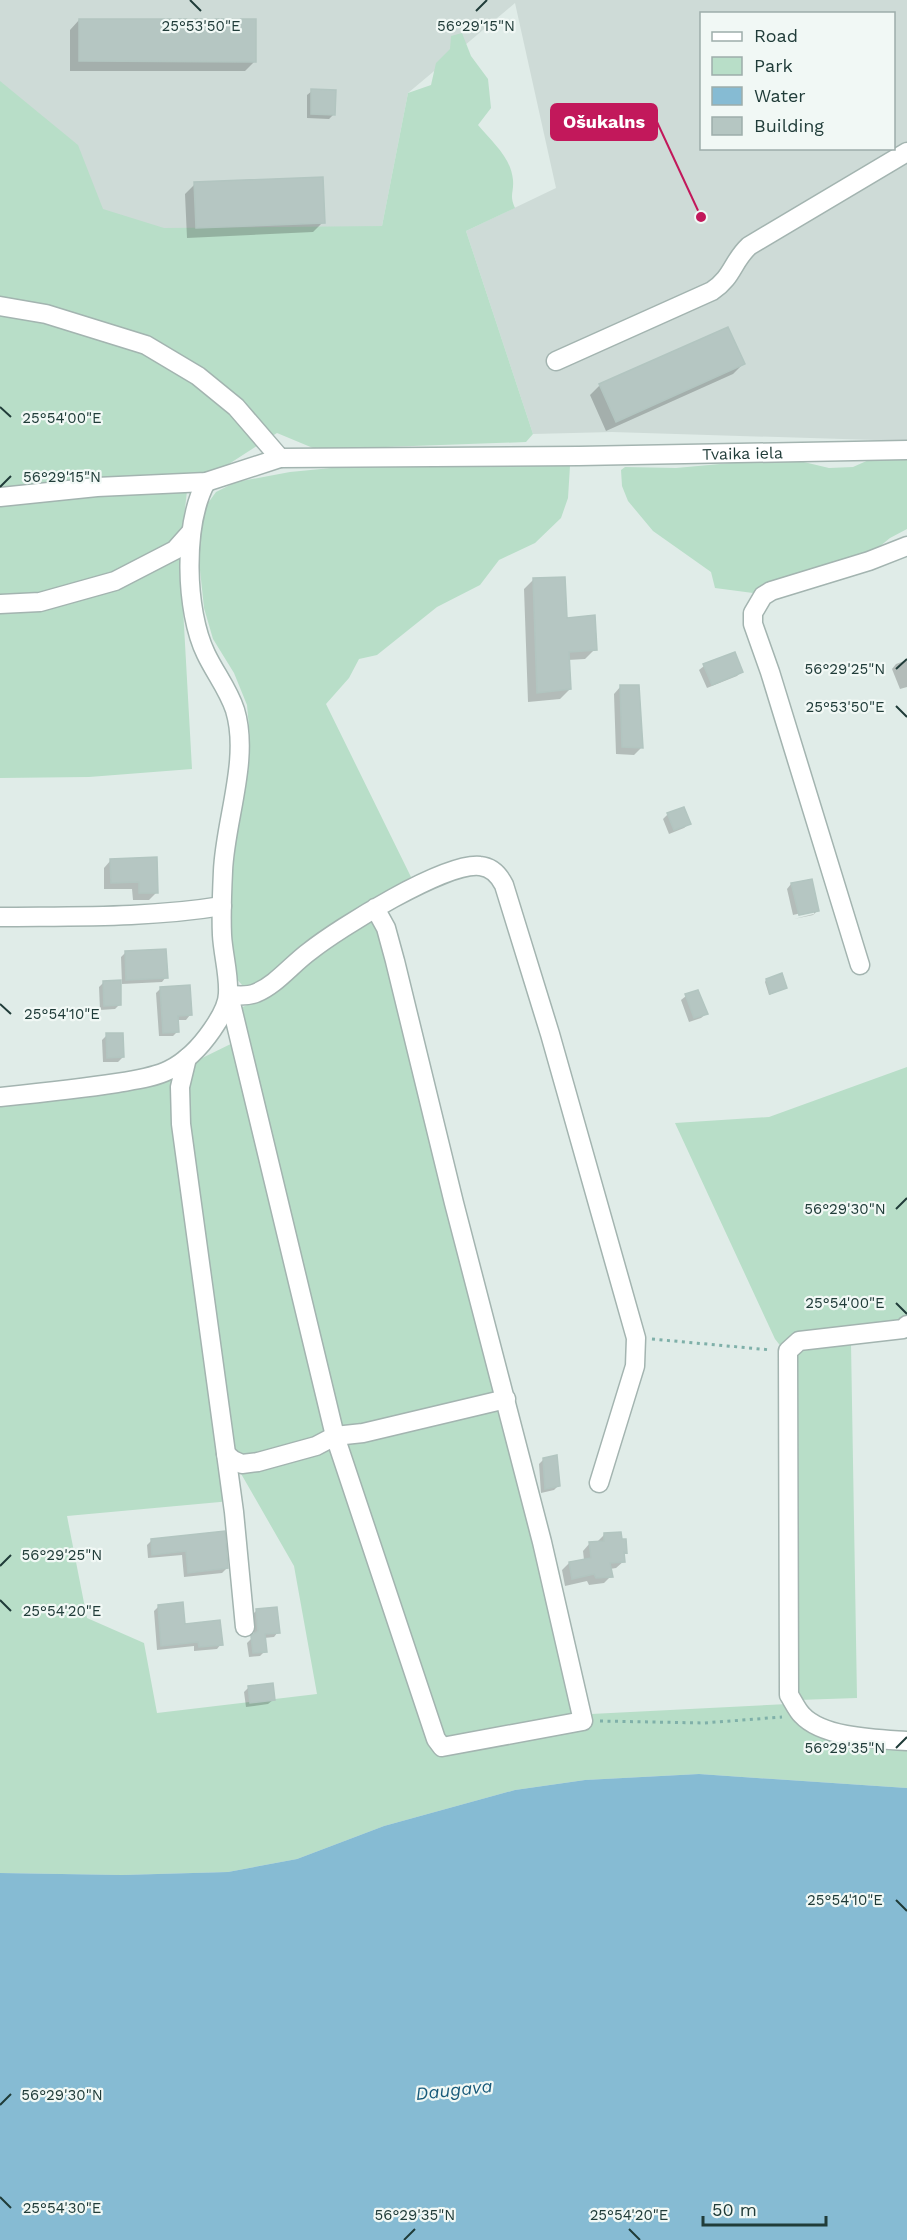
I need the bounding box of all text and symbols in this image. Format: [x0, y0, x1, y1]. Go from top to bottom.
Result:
legend [700, 12, 895, 150]
text: 25°53'50"E [161, 17, 241, 35]
text: 56°29'15"N [437, 17, 515, 35]
text: Road [754, 25, 798, 46]
text: Park [754, 55, 793, 76]
text: Water [754, 85, 806, 106]
callout: Ošukalns [551, 104, 657, 140]
text: Ošukalns [563, 111, 646, 132]
text: Building [754, 115, 824, 136]
text: 25°54'00"E [22, 409, 102, 427]
street label: Tvaika iela [702, 443, 783, 464]
text: 56°29'15"N [23, 468, 101, 486]
text: 56°29'25"N [805, 660, 885, 678]
text: 25°53'50"E [805, 698, 885, 716]
text: 25°54'10"E [24, 1005, 100, 1023]
text: 56°29'30"N [804, 1200, 886, 1218]
text: 25°54'00"E [805, 1294, 885, 1312]
text: 56°29'25"N [22, 1546, 102, 1564]
text: 25°54'20"E [23, 1602, 101, 1620]
text: 56°29'35"N [805, 1739, 885, 1757]
text: 25°54'10"E [807, 1891, 883, 1909]
water label: Daugava [415, 2075, 493, 2104]
text: 56°29'30"N [21, 2086, 103, 2104]
scale bar [703, 2189, 826, 2227]
text: 25°54'30"E [23, 2199, 101, 2217]
text: 50 m [712, 2199, 757, 2220]
text: 56°29'35"N [375, 2206, 455, 2224]
text: 25°54'20"E [590, 2206, 668, 2224]

